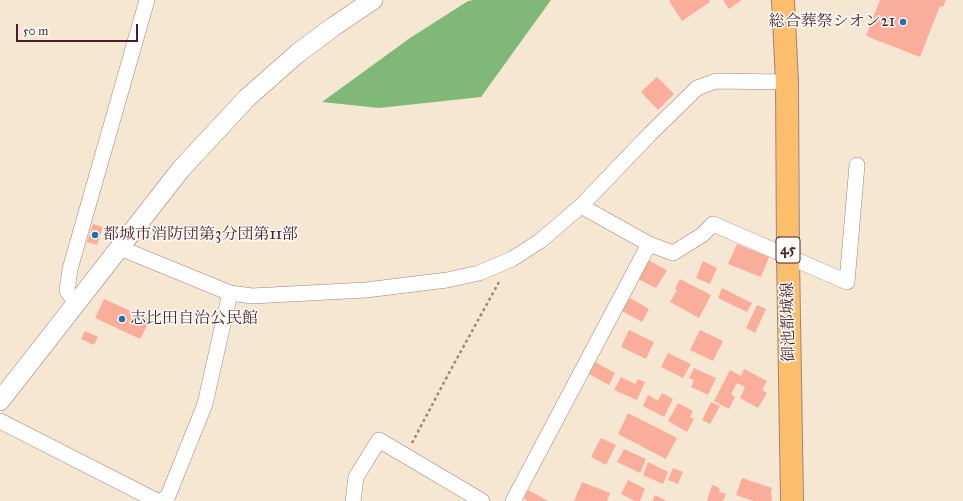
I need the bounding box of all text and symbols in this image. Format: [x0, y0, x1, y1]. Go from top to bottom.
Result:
place label: 総合葬祭シオン21 [769, 12, 895, 32]
scale bar [18, 16, 140, 42]
marker: 総合葬祭シオン21 [898, 17, 908, 27]
text: 50 m [23, 24, 48, 38]
place label: 都城市消防団第3分団第11部 [103, 225, 298, 245]
marker: 都城市消防団第3分団第11部 [90, 230, 100, 240]
road number: 45 [776, 237, 800, 263]
street label: 御池都城線 [779, 282, 799, 362]
place label: 志比田自治公民館 [130, 309, 258, 329]
marker: 志比田自治公民館 [117, 314, 127, 324]

